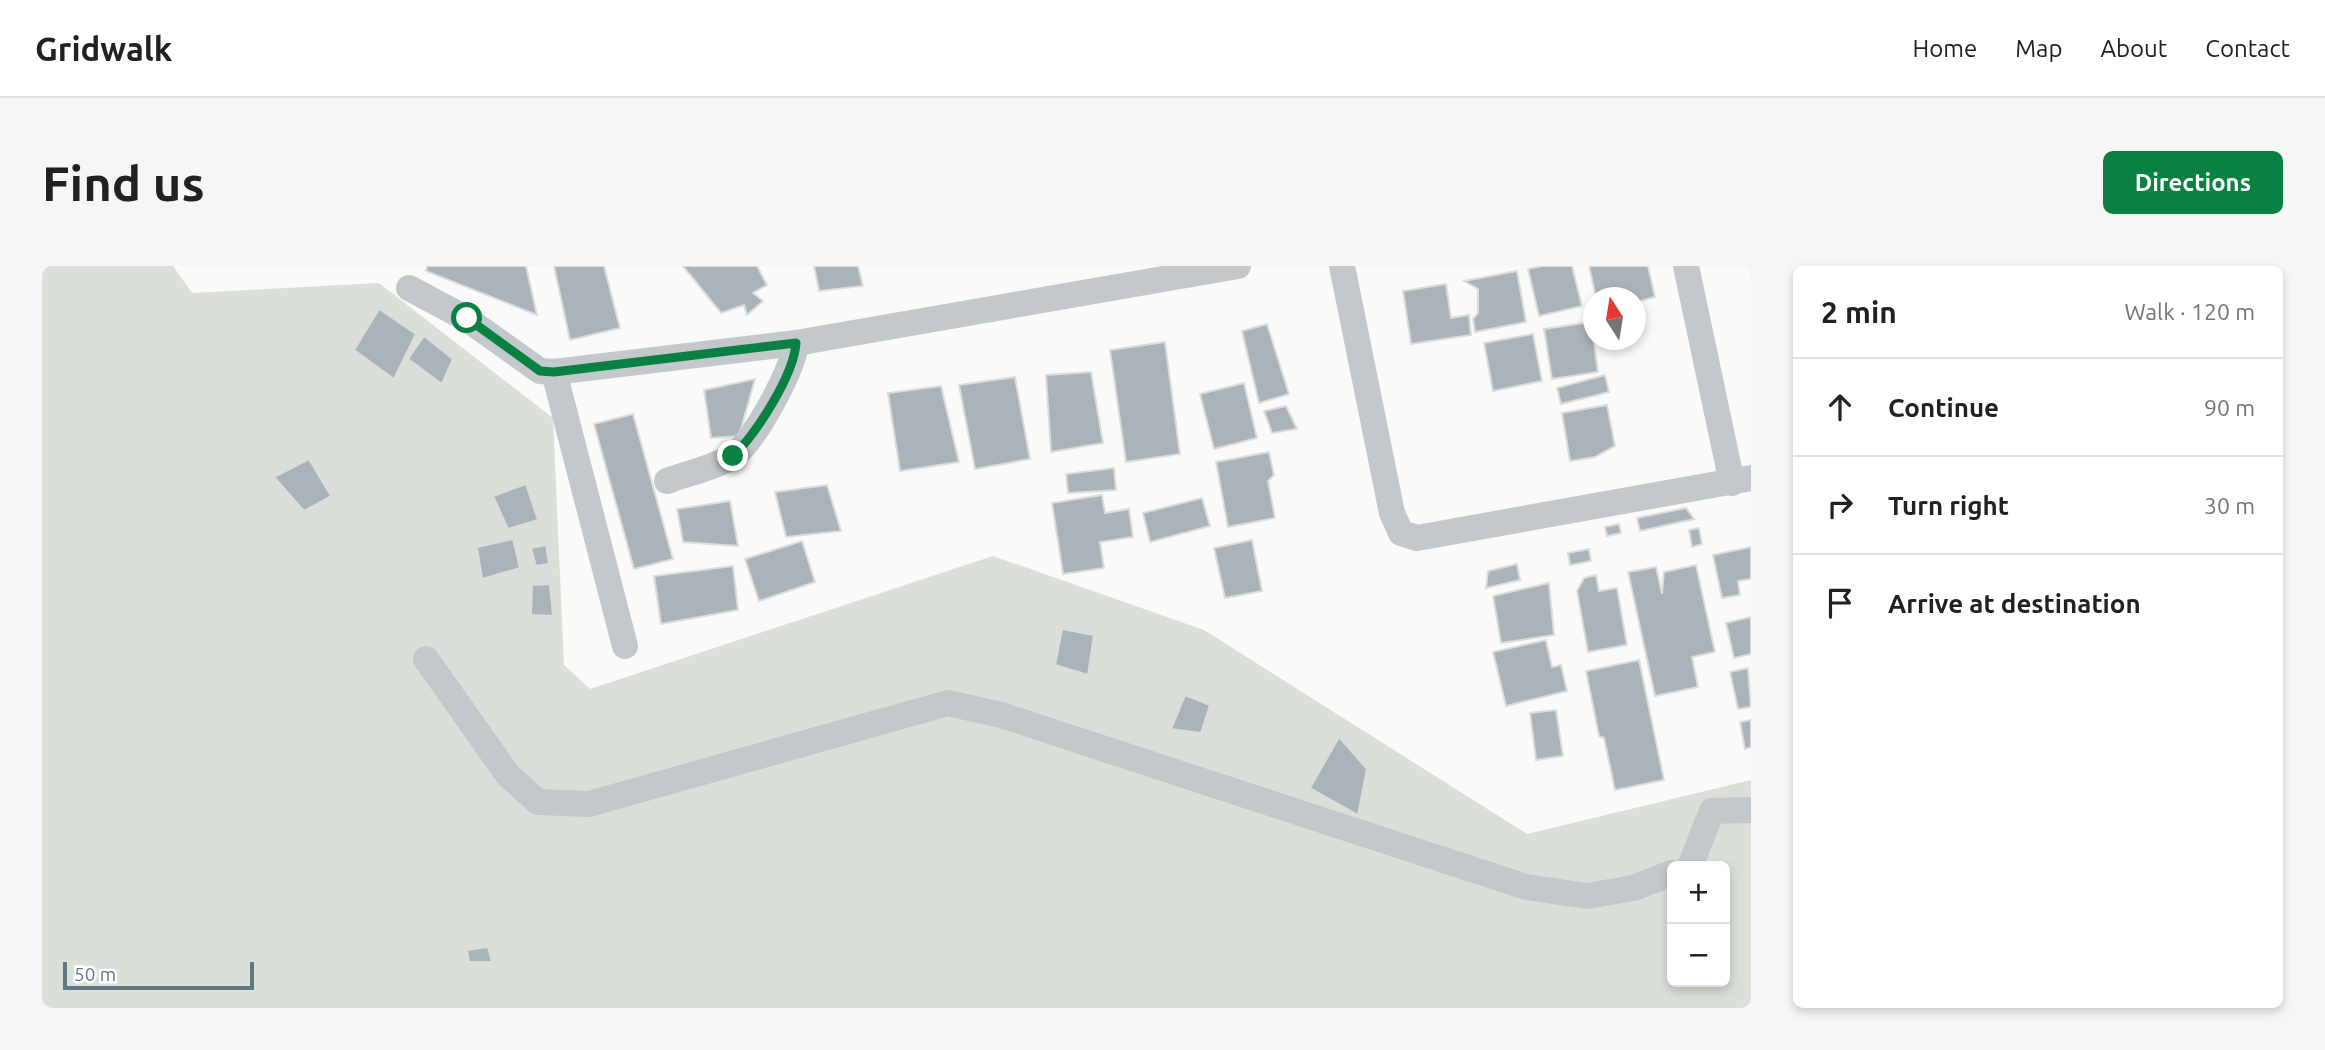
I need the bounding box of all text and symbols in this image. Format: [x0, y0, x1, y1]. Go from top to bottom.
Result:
text: Gridwalk [35, 30, 172, 67]
text: Home [1912, 35, 1977, 62]
text: Map [2015, 35, 2062, 62]
text: About [2100, 35, 2167, 62]
text: Contact [2205, 35, 2290, 62]
button: Directions [2103, 151, 2283, 214]
text: Find us [42, 155, 205, 210]
north arrow [1583, 287, 1646, 350]
text: 2 min [1821, 295, 1897, 329]
text: Walk · 120 m [2124, 299, 2255, 324]
route start [451, 302, 482, 333]
icon: ahead [1821, 388, 1859, 426]
text: Continue [1888, 393, 1999, 422]
text: 90 m [2204, 395, 2255, 420]
route end [717, 440, 748, 471]
icon: right [1821, 486, 1859, 524]
text: Turn right [1888, 491, 2009, 520]
text: 30 m [2204, 493, 2255, 518]
icon: arrive [1821, 584, 1859, 622]
text: Arrive at destination [1888, 589, 2141, 618]
map controls [1667, 861, 1730, 987]
button: + [1667, 861, 1730, 924]
button: − [1667, 924, 1730, 987]
scale bar [63, 959, 254, 991]
text: 50 m [74, 963, 116, 985]

